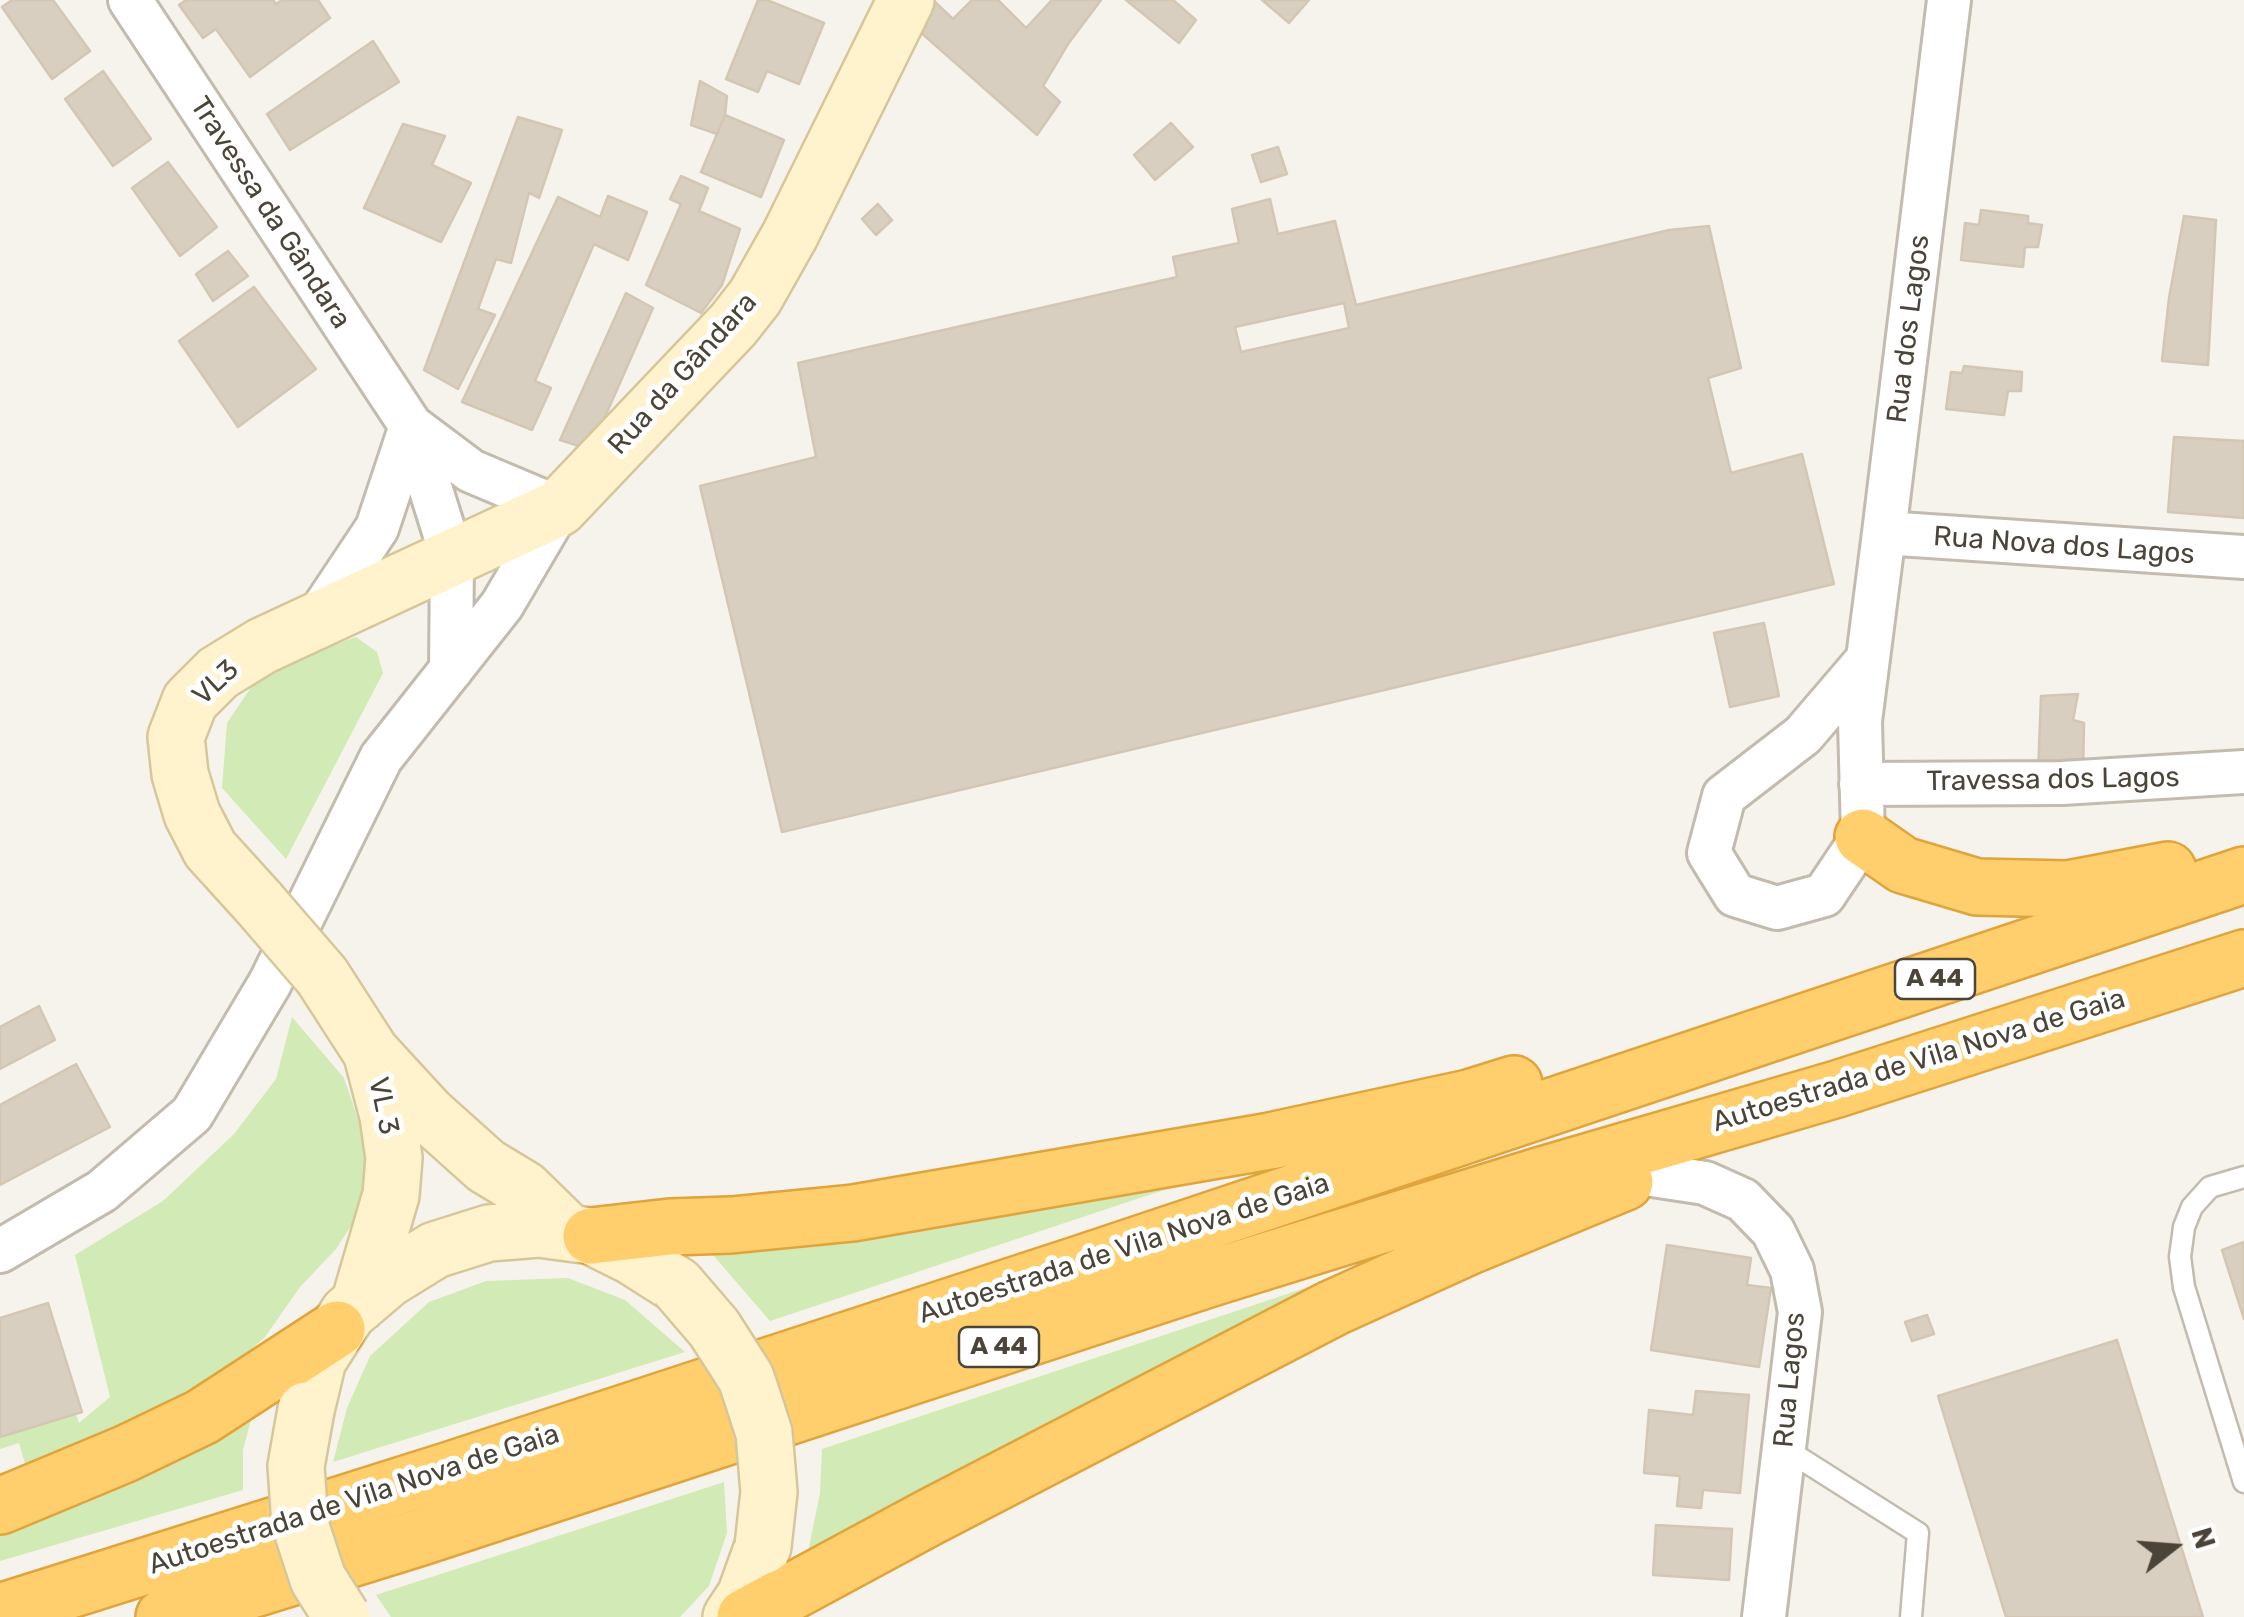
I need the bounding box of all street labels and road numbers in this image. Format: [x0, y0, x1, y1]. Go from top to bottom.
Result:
street label: Travessa da Gândara [183, 91, 357, 335]
street label: Rua dos Lagos [1881, 233, 1937, 425]
street label: Rua da Gândara [602, 286, 764, 462]
street label: Rua Nova dos Lagos [1932, 520, 2196, 572]
street label: VL3 [186, 653, 246, 713]
street label: Travessa dos Lagos [1926, 761, 2180, 799]
road number: A 44 [1895, 959, 1975, 999]
street label: Autoestrada de Vila Nova de Gaia [1709, 982, 2129, 1140]
street label: VL 3 [361, 1074, 405, 1138]
street label: Autoestrada de Vila Nova de Gaia [914, 1167, 1334, 1331]
street label: Rua Lagos [1767, 1311, 1813, 1449]
road number: A 44 [959, 1327, 1039, 1367]
street label: Autoestrada de Vila Nova de Gaia [144, 1418, 564, 1582]

